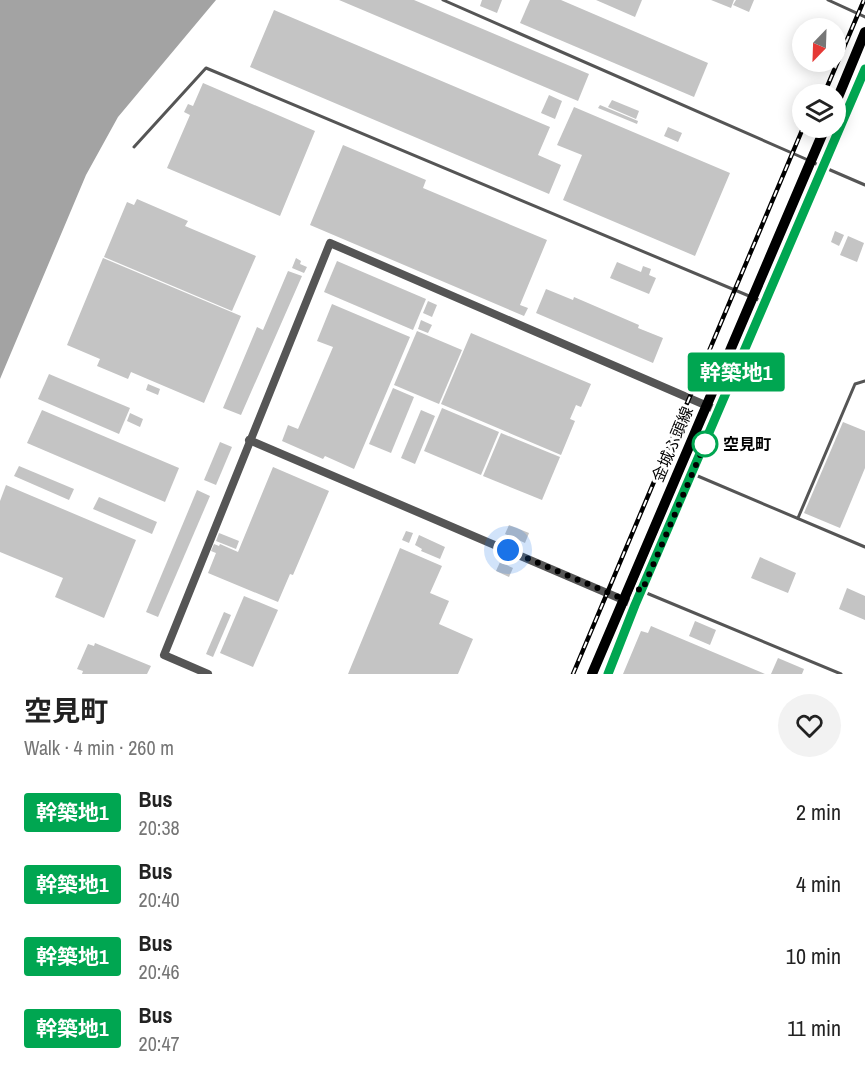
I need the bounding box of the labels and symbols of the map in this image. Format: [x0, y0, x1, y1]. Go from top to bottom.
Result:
north arrow [792, 18, 846, 72]
line badge: 幹築地1 [694, 352, 778, 392]
street label: 金城ふ頭線 [646, 403, 698, 485]
marker: 空見町 [692, 431, 718, 457]
place label: 空見町 [723, 433, 771, 455]
your location [493, 535, 523, 565]

